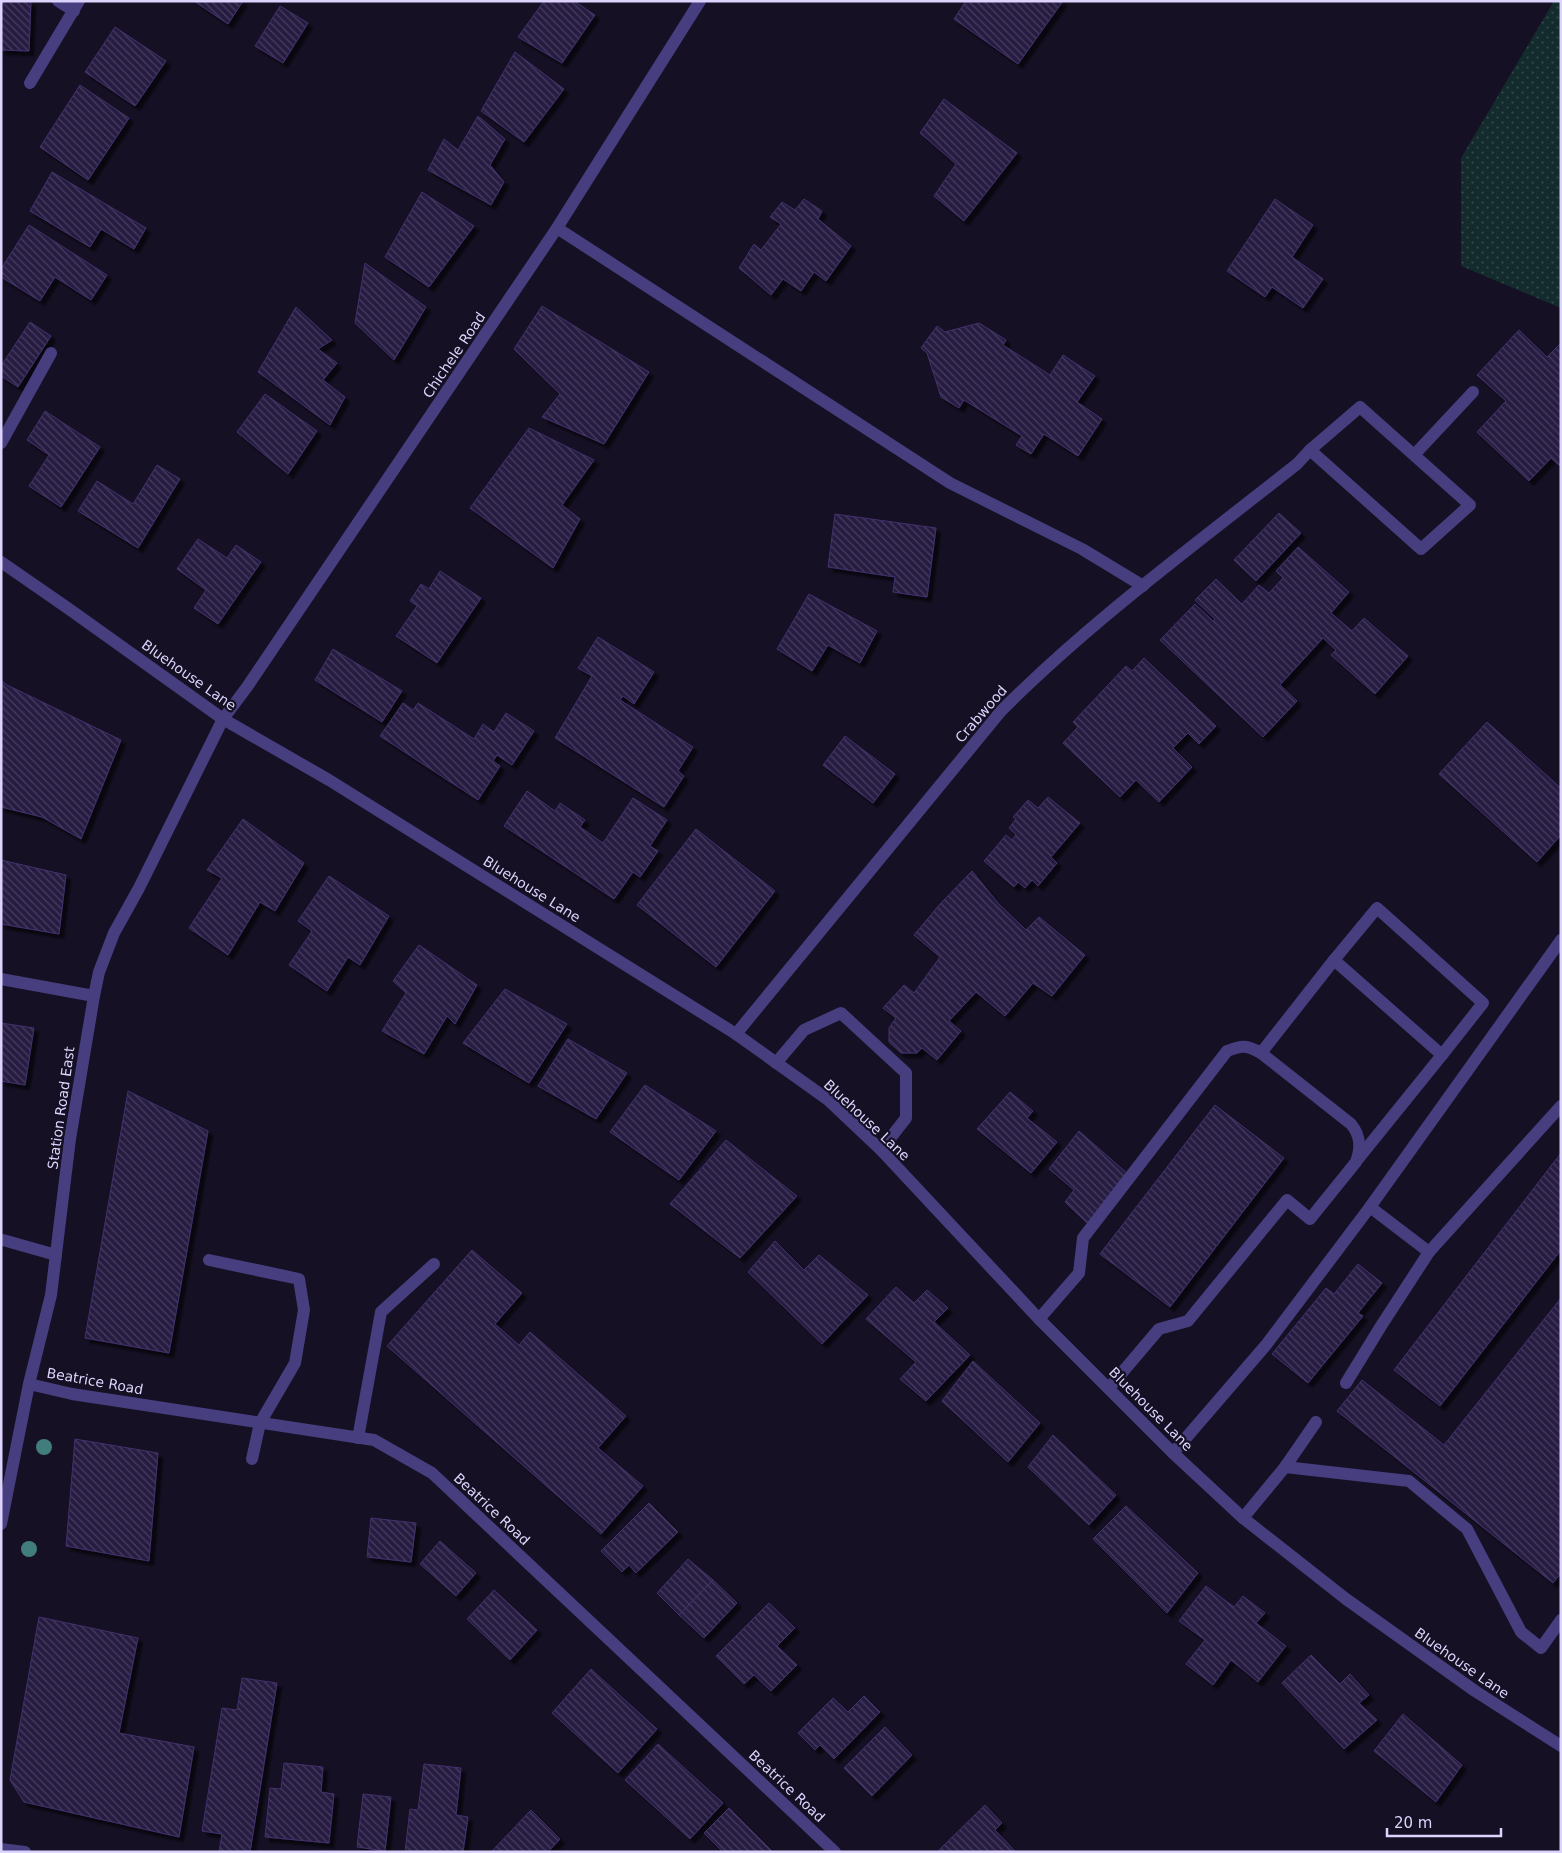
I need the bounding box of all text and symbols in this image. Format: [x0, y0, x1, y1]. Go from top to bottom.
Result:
street label: Chichele Road [419, 309, 489, 401]
street label: Bluehouse Lane [139, 636, 239, 714]
street label: Crabwood [952, 682, 1010, 746]
street label: Bluehouse Lane [480, 853, 584, 925]
street label: Station Road East [44, 1045, 78, 1171]
street label: Bluehouse Lane [821, 1076, 913, 1164]
street label: Bluehouse Lane [1106, 1364, 1196, 1454]
street label: Beatrice Road [45, 1365, 145, 1397]
street label: Beatrice Road [451, 1470, 533, 1548]
street label: Bluehouse Lane [1412, 1624, 1512, 1702]
street label: Beatrice Road [746, 1747, 828, 1825]
scale bar [1387, 1806, 1501, 1838]
text: 20 m [1394, 1814, 1432, 1832]

